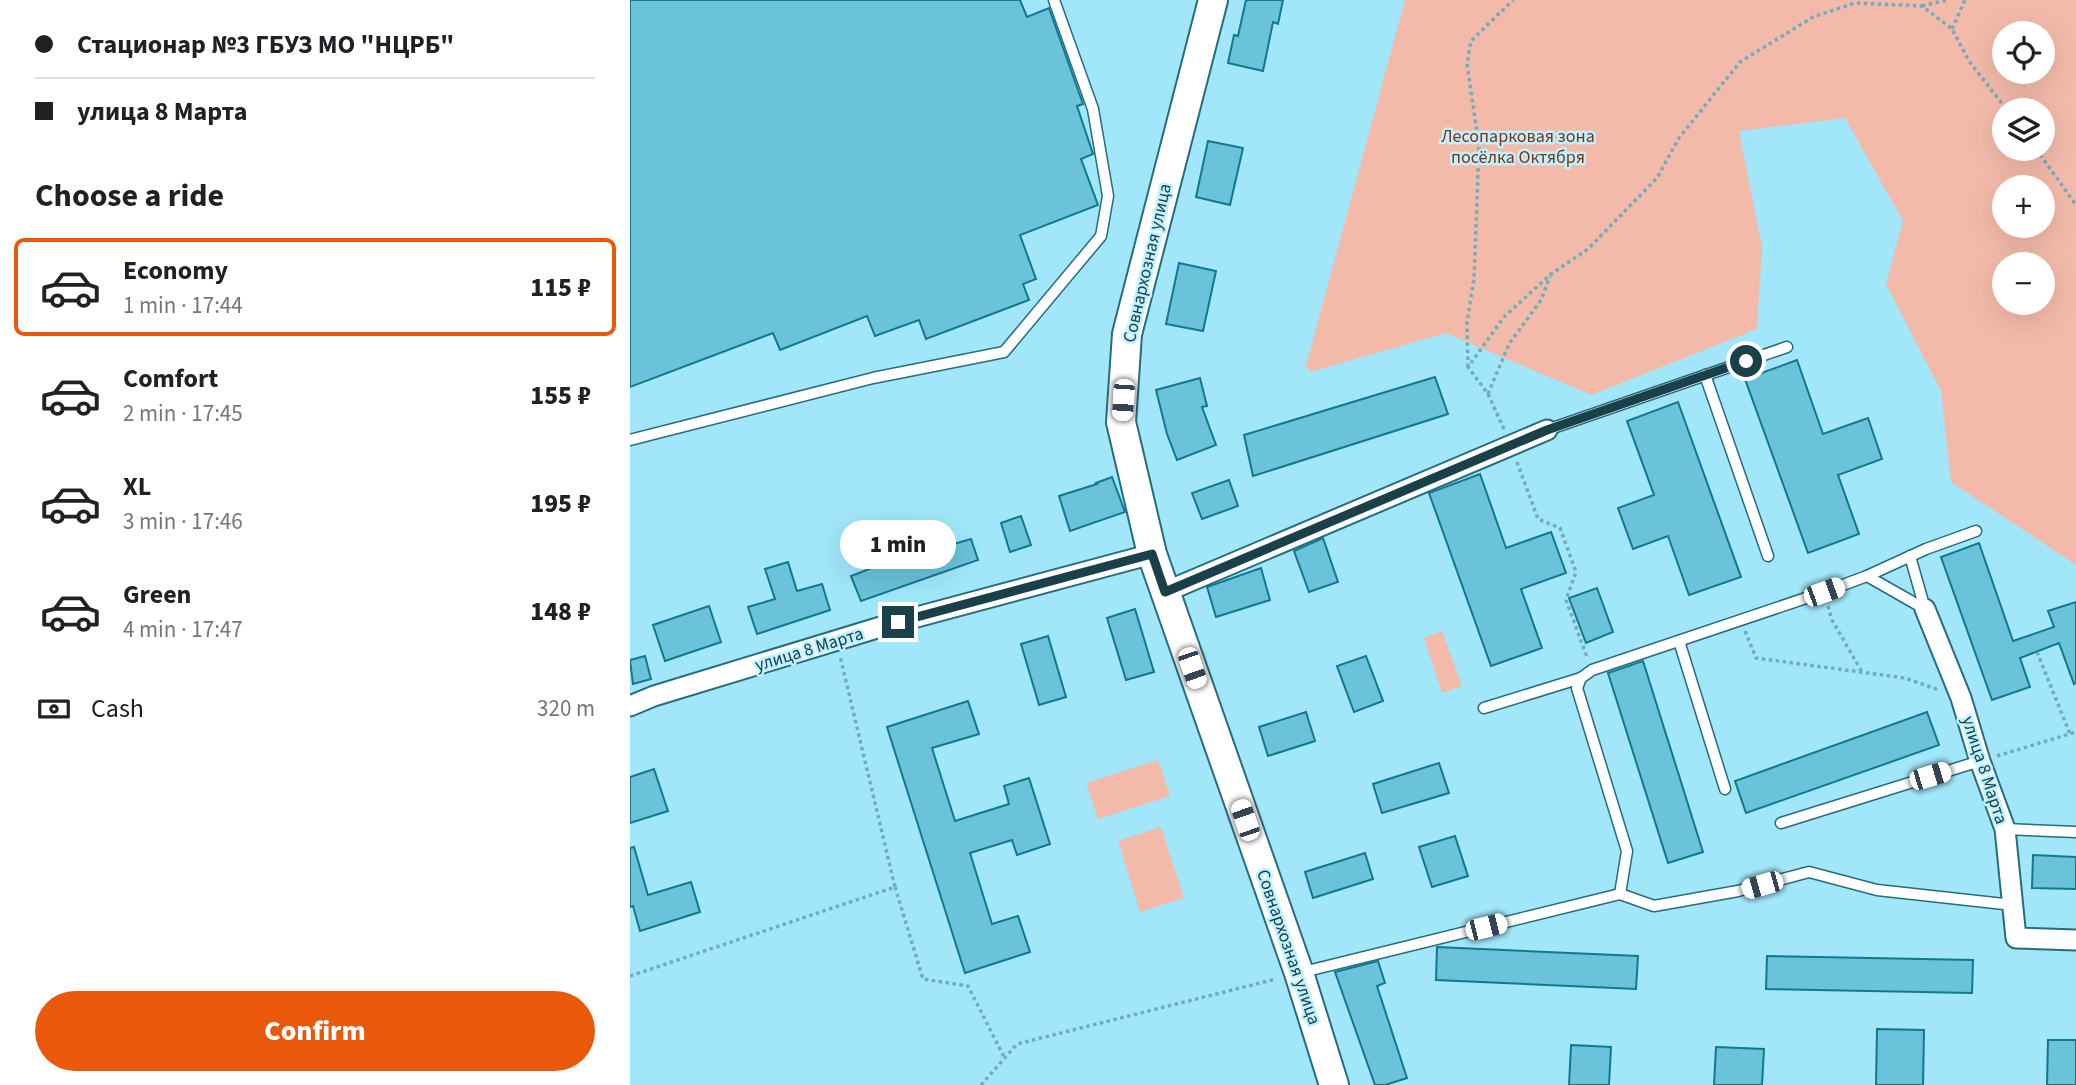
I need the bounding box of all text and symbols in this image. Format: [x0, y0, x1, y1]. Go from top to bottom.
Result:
map controls [1992, 21, 2055, 315]
button: locate [1992, 21, 2055, 84]
text: Стационар №3 ГБУЗ МО "НЦРБ" [77, 26, 454, 63]
text: улица 8 Марта [77, 93, 247, 130]
button: layers [1992, 98, 2055, 161]
park label: Лесопарковая зона посёлка Октября [1441, 124, 1595, 170]
text: Choose a ride [35, 173, 224, 219]
button: + [1992, 175, 2055, 238]
street label: Совнархозная улица [1117, 181, 1178, 345]
text: Economy [123, 252, 228, 289]
button: − [1992, 252, 2055, 315]
icon: car [39, 256, 102, 319]
text: 115 ₽ [530, 269, 591, 306]
text: 1 min · 17:44 [123, 289, 243, 322]
route start [1730, 345, 1762, 377]
text: Comfort [123, 360, 218, 397]
icon: car [39, 364, 102, 427]
text: 155 ₽ [530, 377, 591, 414]
car [1112, 378, 1135, 422]
text: 2 min · 17:45 [123, 397, 243, 430]
text: XL [123, 468, 151, 505]
icon: car [39, 472, 102, 535]
text: 195 ₽ [530, 485, 591, 522]
text: 3 min · 17:46 [123, 505, 243, 538]
callout: 1 min [840, 520, 956, 570]
text: 1 min [870, 528, 926, 561]
car [1801, 575, 1848, 609]
text: Green [123, 576, 191, 613]
icon: car [39, 580, 102, 643]
text: 148 ₽ [530, 593, 591, 630]
route end [882, 606, 914, 638]
text: 4 min · 17:47 [123, 613, 243, 646]
street label: улица 8 Марта [752, 621, 866, 678]
car [1176, 645, 1209, 691]
icon: cash [35, 690, 73, 728]
text: Cash [91, 690, 144, 727]
text: 320 m [537, 692, 595, 725]
street label: улица 8 Марта [1955, 713, 2014, 827]
car [1907, 760, 1954, 792]
car [1229, 797, 1262, 843]
street label: Совнархозная улица [1250, 866, 1327, 1028]
car [1739, 869, 1786, 901]
car [1464, 912, 1509, 942]
button: Confirm [35, 991, 595, 1071]

